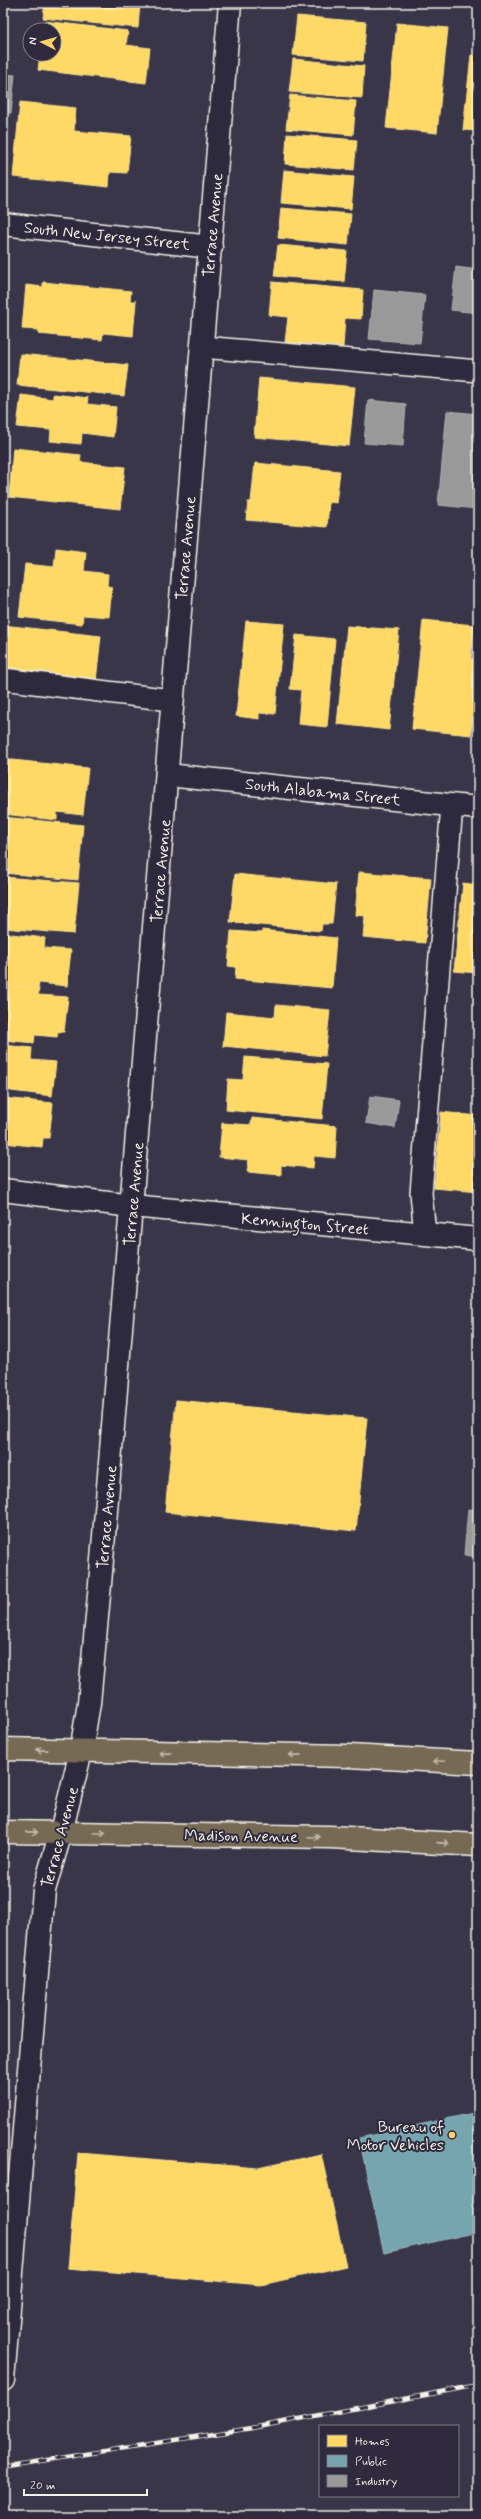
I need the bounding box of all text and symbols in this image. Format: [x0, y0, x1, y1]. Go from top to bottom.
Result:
north arrow [22, 22, 62, 62]
text: N [26, 37, 40, 45]
street label: Terrace Avenue [198, 172, 229, 278]
street label: South New Jersey Street [23, 217, 191, 256]
street label: Terrace Avenue [171, 495, 202, 601]
street label: South Alabama Street [244, 774, 402, 811]
street label: Terrace Avenue [146, 818, 177, 924]
street label: Terrace Avenue [119, 1141, 150, 1247]
street label: Kennington Street [240, 1208, 370, 1242]
street label: Terrace Avenue [92, 1464, 123, 1570]
one-way arrow [36, 1746, 49, 1754]
one-way arrow [159, 1749, 172, 1757]
one-way arrow [289, 1751, 302, 1759]
one-way arrow [433, 1757, 446, 1764]
street label: Terrace Avenue [37, 1784, 84, 1890]
street label: Madison Avenue [184, 1825, 298, 1848]
one-way arrow [25, 1828, 38, 1836]
one-way arrow [93, 1829, 106, 1837]
one-way arrow [307, 1833, 320, 1840]
one-way arrow [436, 1839, 449, 1846]
place label: Bureau of Motor Vehicles [347, 2117, 444, 2156]
marker: Bureau of Motor Vehicles [447, 2130, 457, 2140]
legend [319, 2425, 459, 2497]
text: Homes [355, 2434, 390, 2450]
text: Public [355, 2454, 387, 2470]
scale bar [24, 2471, 147, 2497]
text: Industry [355, 2474, 397, 2490]
text: 20 m [30, 2478, 56, 2494]

